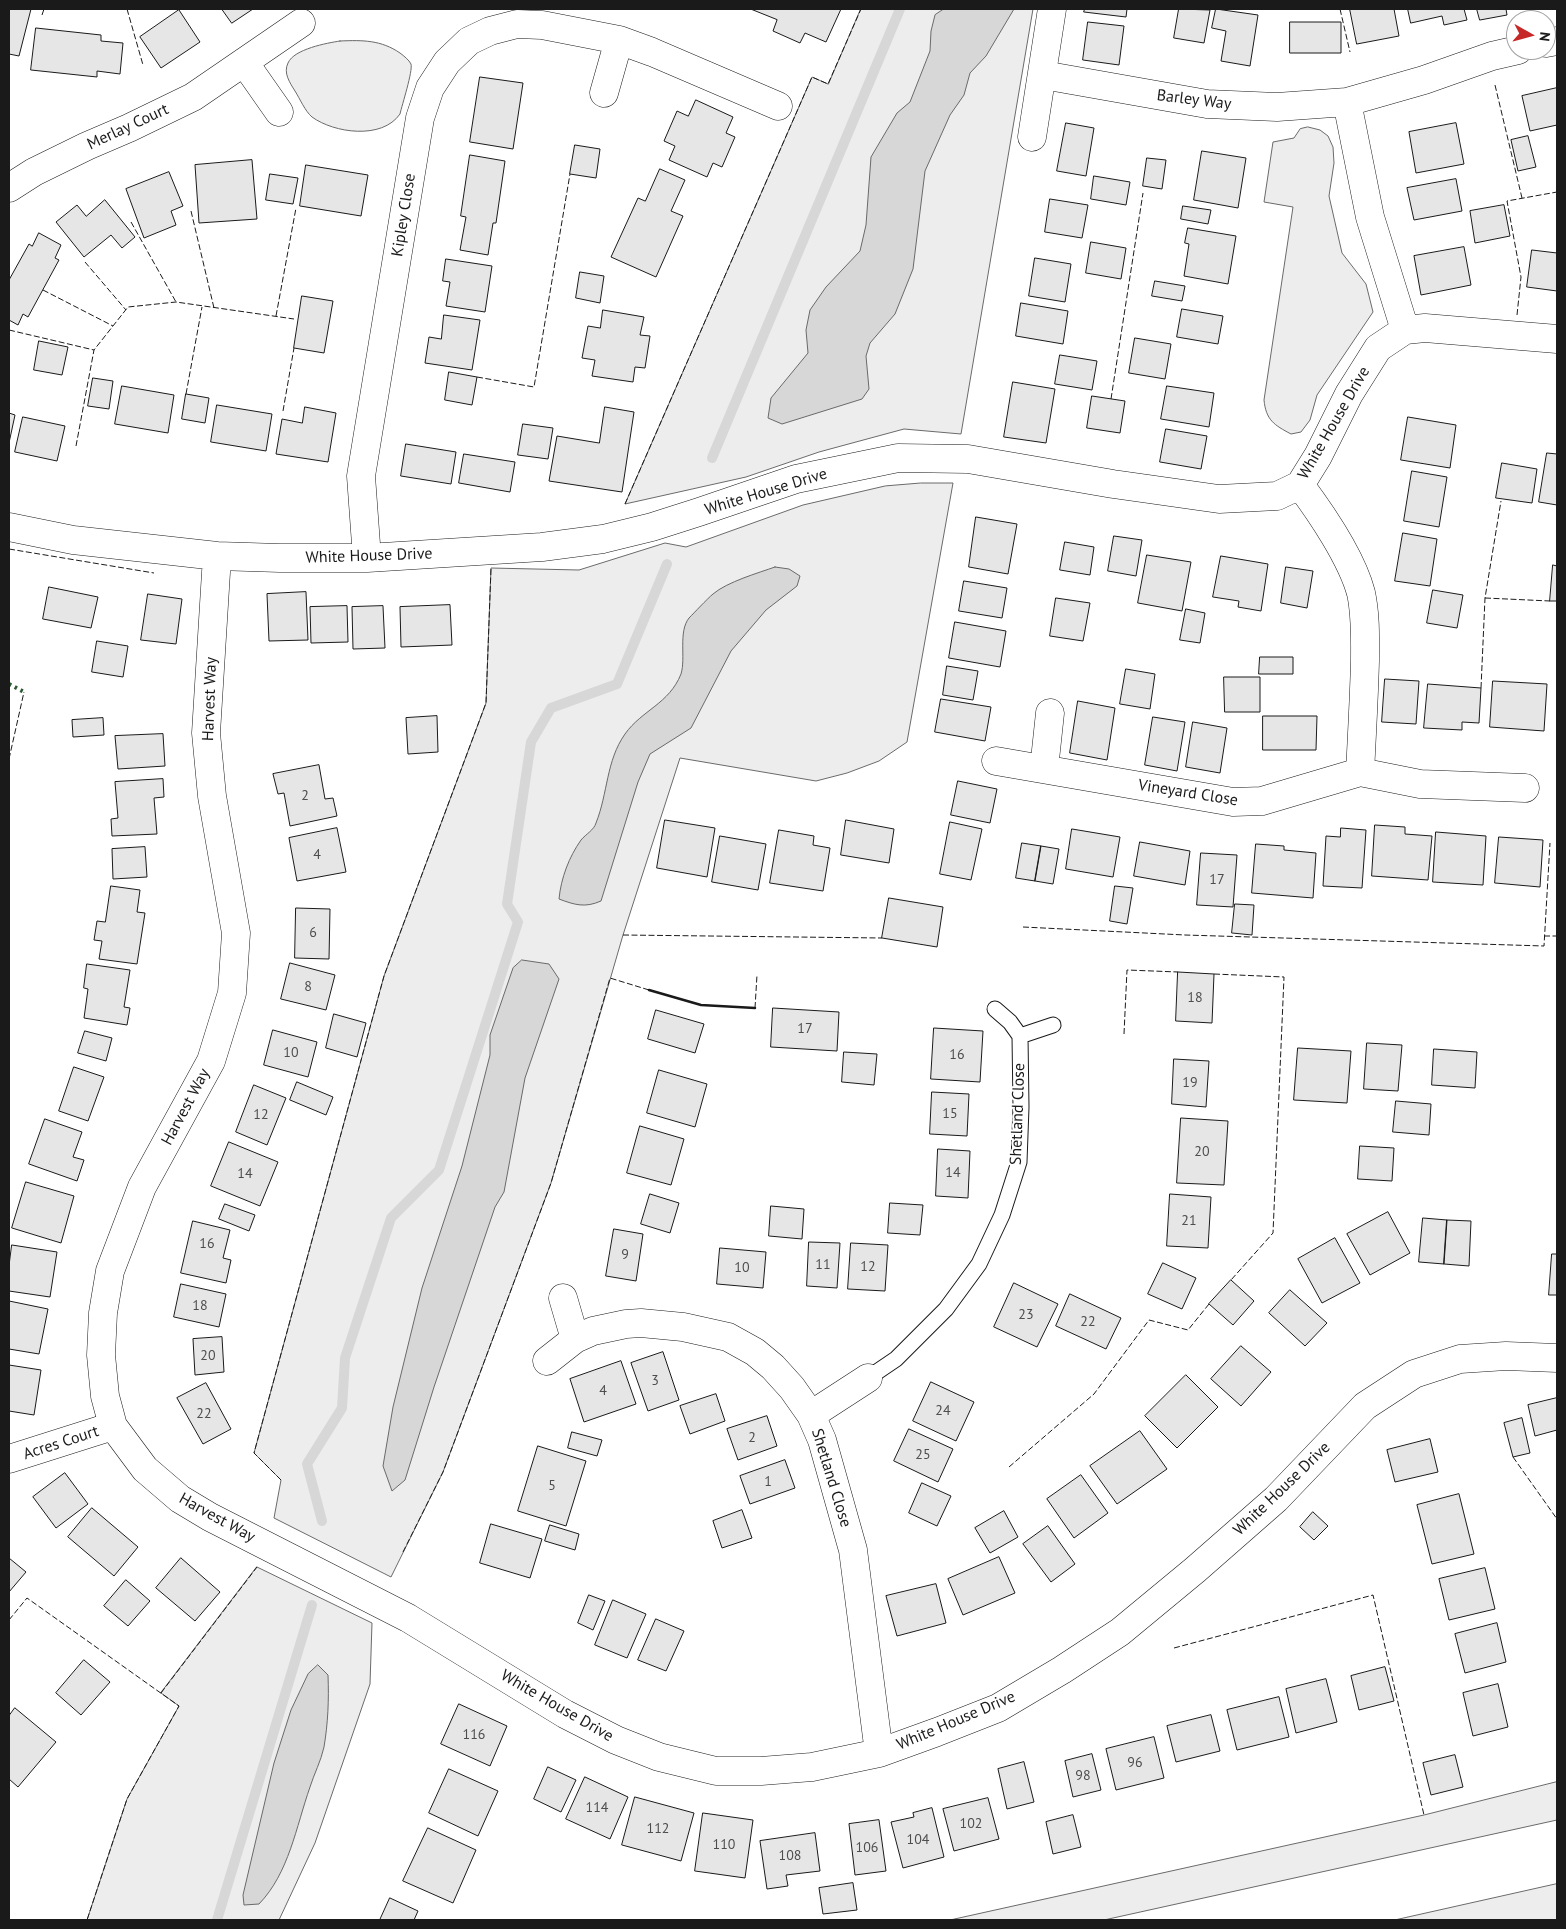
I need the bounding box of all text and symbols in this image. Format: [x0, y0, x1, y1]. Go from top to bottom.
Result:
north arrow [1506, 10, 1556, 60]
text: N [1535, 31, 1554, 42]
street label: Barley Way [1156, 86, 1232, 114]
street label: Merlay Court [84, 100, 172, 154]
street label: Kipley Close [388, 172, 420, 258]
street label: White House Drive [1294, 363, 1374, 483]
street label: White House Drive [703, 464, 829, 520]
street label: White House Drive [305, 544, 433, 568]
street label: Harvest Way [199, 657, 221, 741]
street label: Vineyard Close [1137, 776, 1239, 810]
house number: 2 [301, 788, 309, 804]
house number: 4 [313, 847, 321, 863]
house number: 17 [1209, 872, 1225, 888]
house number: 6 [309, 925, 317, 941]
house number: 8 [304, 979, 312, 995]
house number: 18 [1187, 990, 1203, 1006]
house number: 17 [797, 1021, 813, 1037]
house number: 10 [283, 1045, 299, 1061]
house number: 16 [949, 1047, 965, 1063]
street label: Shetland Close [1007, 1063, 1029, 1165]
street label: Harvest Way [158, 1065, 214, 1149]
house number: 19 [1182, 1075, 1198, 1091]
house number: 15 [942, 1106, 958, 1122]
house number: 12 [253, 1107, 269, 1123]
house number: 20 [1194, 1144, 1210, 1160]
house number: 14 [945, 1165, 961, 1181]
house number: 14 [237, 1166, 253, 1182]
house number: 21 [1181, 1213, 1197, 1229]
house number: 16 [199, 1236, 215, 1252]
house number: 9 [621, 1247, 629, 1263]
house number: 11 [815, 1257, 831, 1273]
house number: 12 [860, 1259, 876, 1275]
house number: 10 [734, 1260, 750, 1276]
house number: 18 [192, 1298, 208, 1314]
house number: 23 [1018, 1307, 1034, 1323]
house number: 22 [1080, 1314, 1096, 1330]
house number: 20 [200, 1348, 216, 1364]
house number: 3 [651, 1373, 659, 1389]
house number: 4 [599, 1383, 607, 1399]
house number: 24 [935, 1403, 951, 1419]
house number: 22 [196, 1406, 212, 1422]
street label: Acres Court [21, 1422, 101, 1464]
street label: Shetland Close [807, 1426, 855, 1530]
house number: 2 [748, 1430, 756, 1446]
street label: White House Drive [1230, 1438, 1334, 1540]
house number: 25 [915, 1447, 931, 1463]
house number: 1 [764, 1474, 772, 1490]
house number: 5 [548, 1478, 556, 1494]
street label: Harvest Way [176, 1489, 258, 1547]
street label: White House Drive [497, 1666, 617, 1746]
street label: White House Drive [894, 1687, 1018, 1755]
house number: 116 [463, 1727, 485, 1743]
house number: 96 [1127, 1755, 1143, 1771]
house number: 98 [1075, 1768, 1091, 1784]
house number: 114 [586, 1800, 608, 1816]
house number: 102 [960, 1816, 982, 1832]
house number: 112 [647, 1821, 669, 1837]
house number: 104 [907, 1832, 929, 1848]
house number: 110 [713, 1837, 735, 1853]
house number: 106 [856, 1840, 878, 1856]
house number: 108 [779, 1848, 801, 1864]

